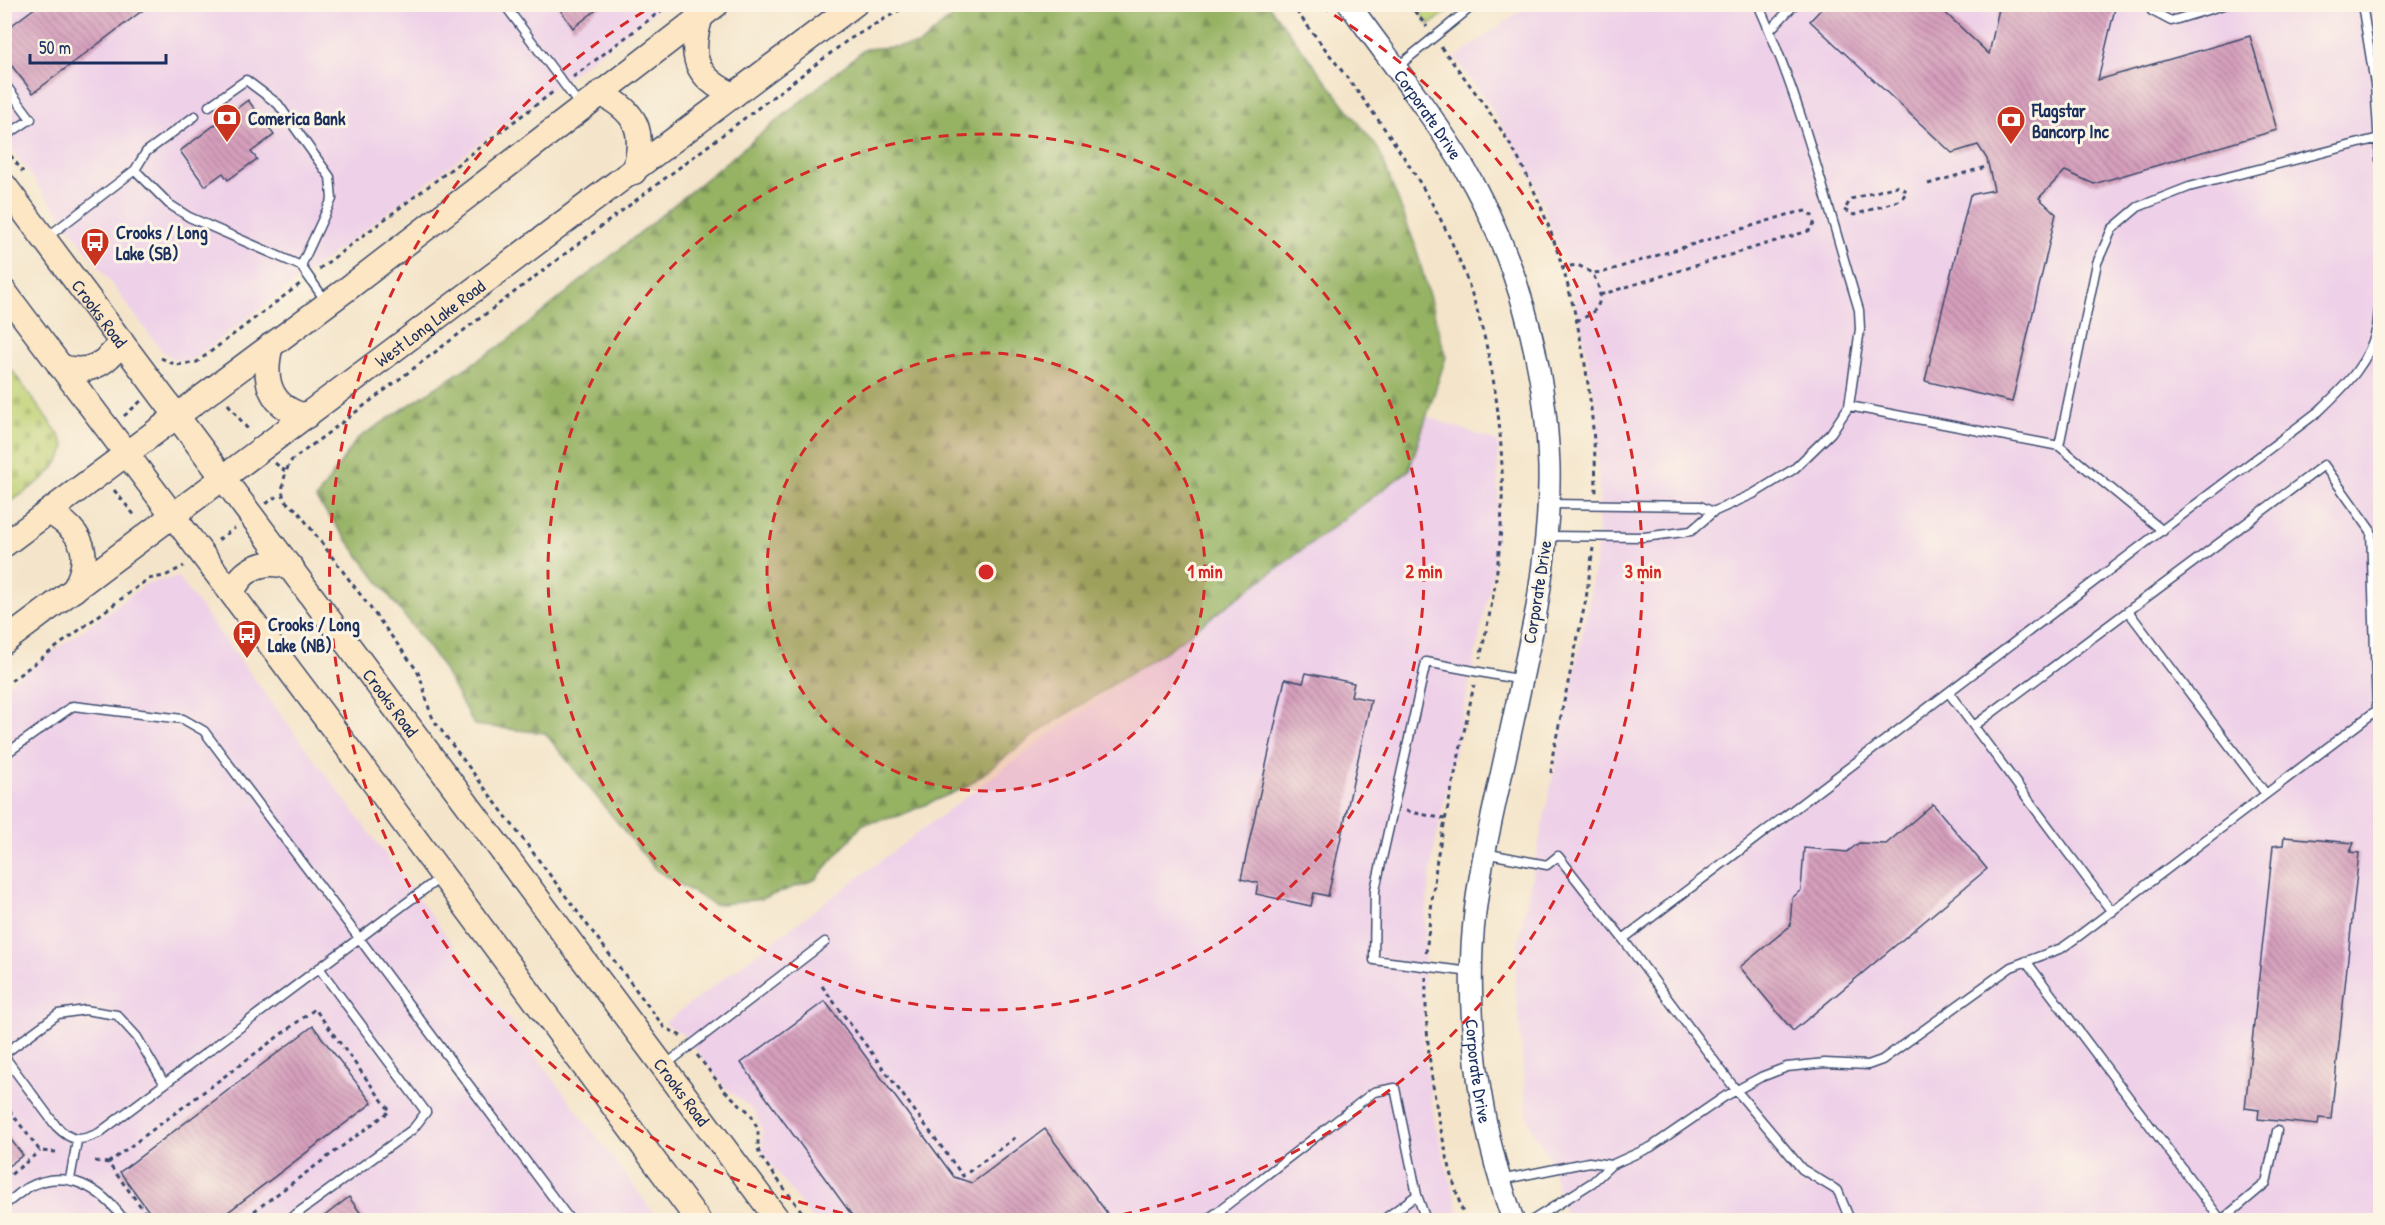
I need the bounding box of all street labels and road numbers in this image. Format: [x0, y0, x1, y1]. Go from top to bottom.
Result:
street label: Corporate Drive [1389, 64, 1469, 164]
street label: West Long Lake Road [369, 273, 490, 372]
street label: Crooks Road [66, 274, 134, 352]
street label: Corporate Drive [1516, 538, 1558, 646]
street label: Crooks Road [357, 663, 425, 742]
street label: Corporate Drive [1460, 1018, 1498, 1125]
street label: Crooks Road [648, 1052, 716, 1131]

